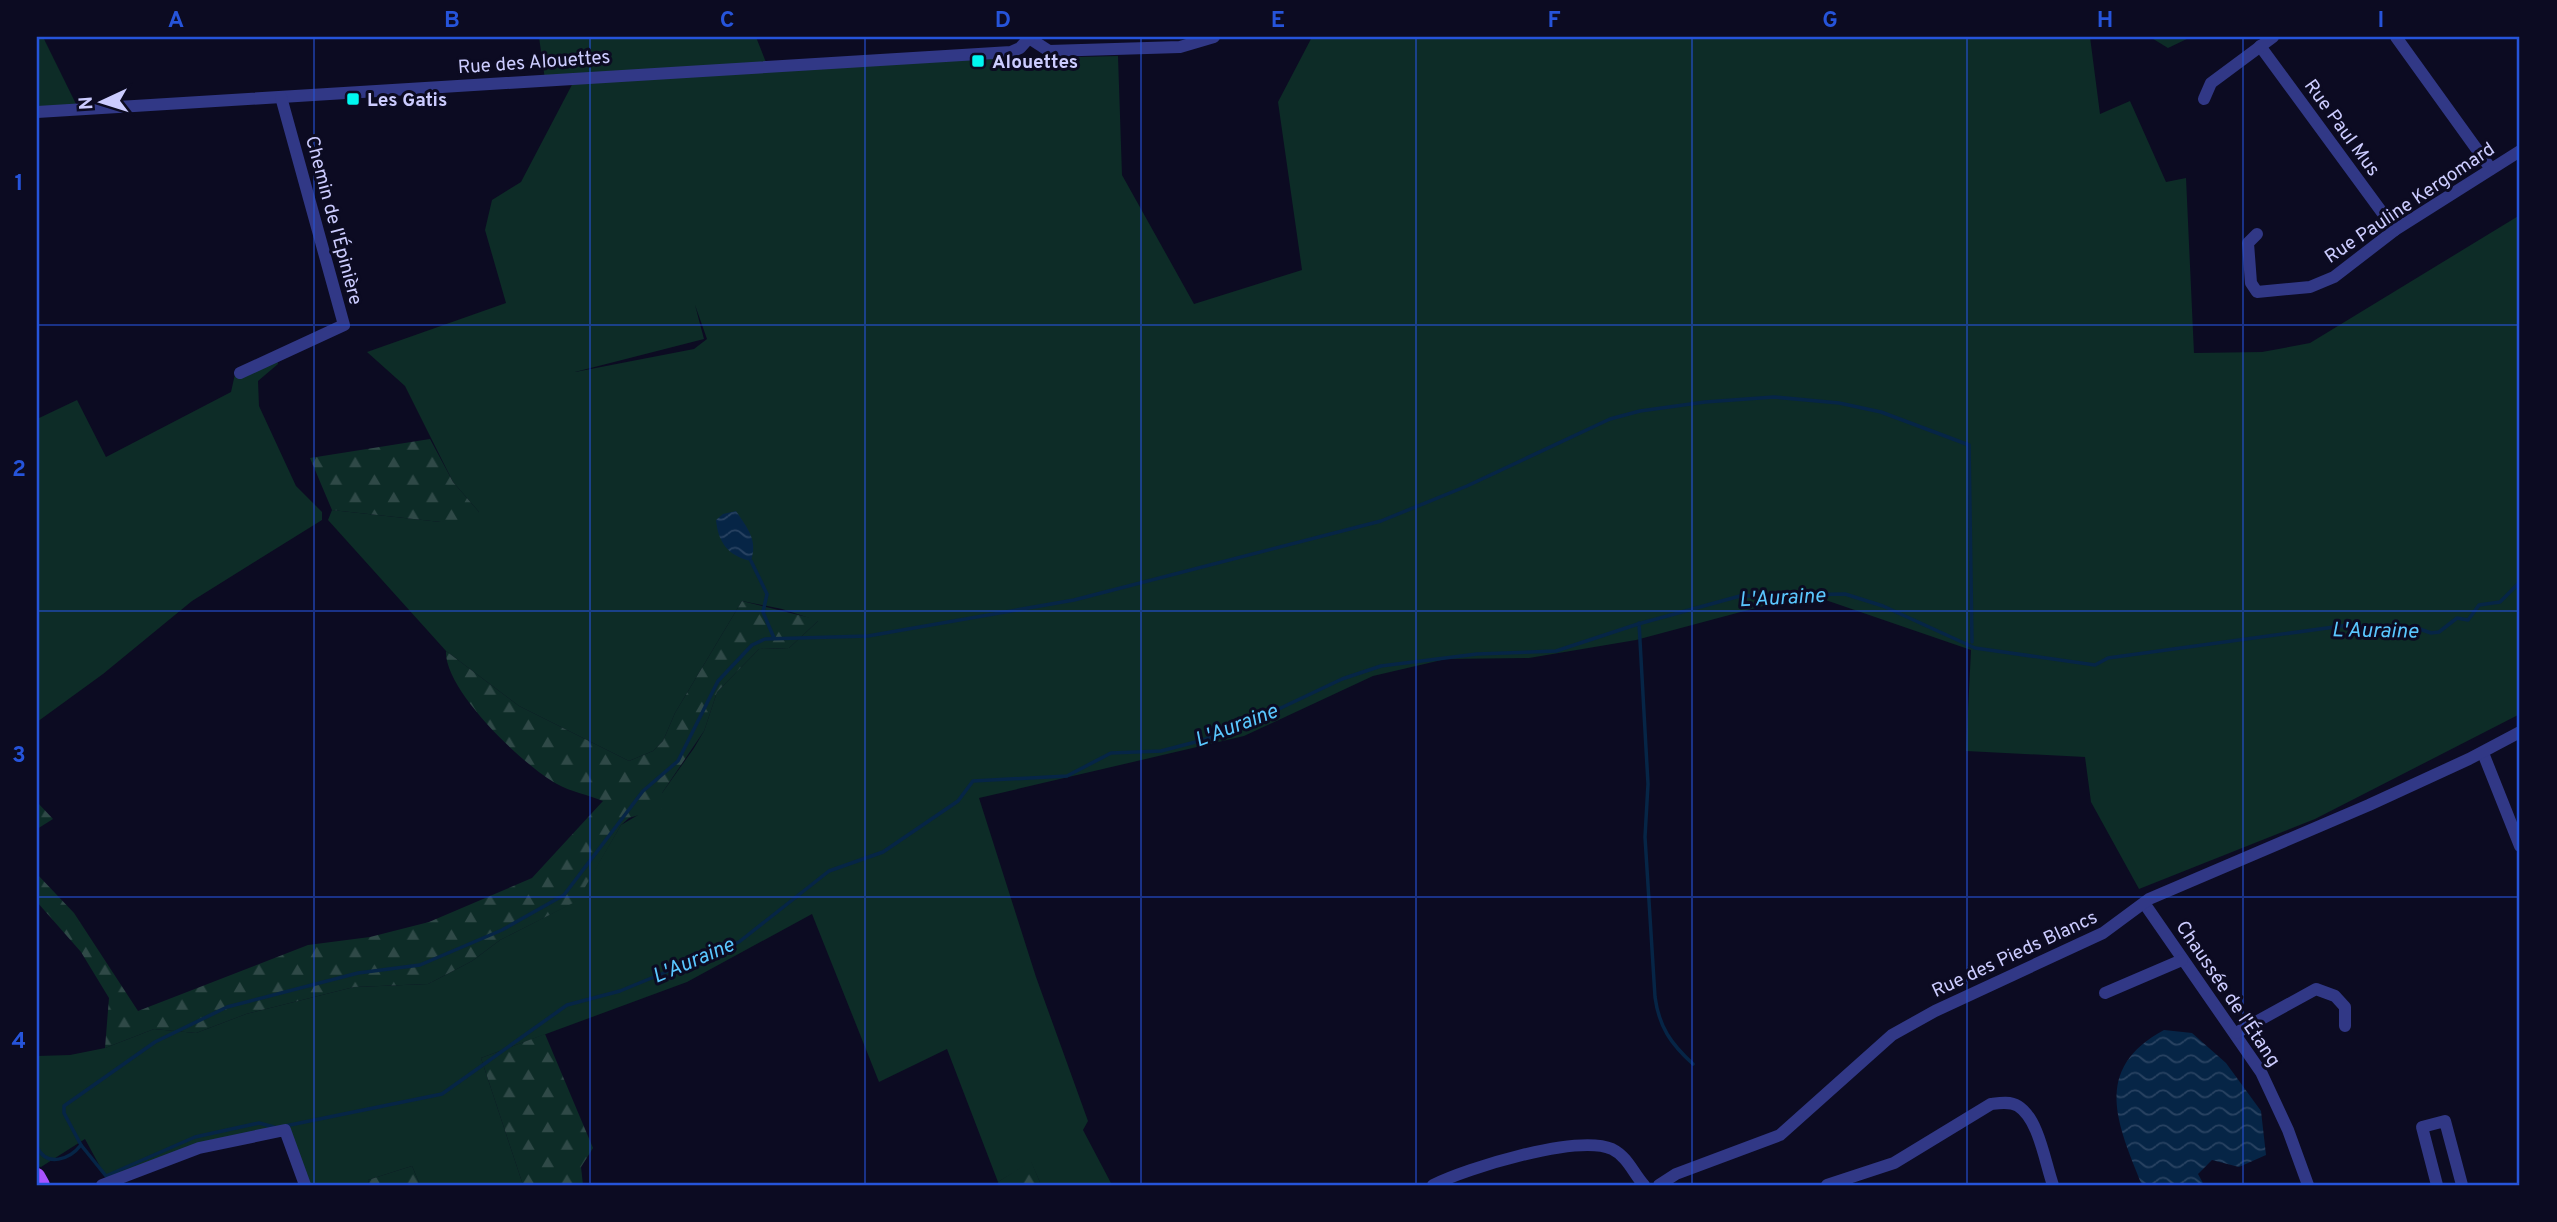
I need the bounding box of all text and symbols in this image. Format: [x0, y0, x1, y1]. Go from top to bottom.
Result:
text: A [168, 7, 184, 36]
text: B [444, 7, 460, 36]
text: C [720, 7, 734, 36]
text: D [995, 7, 1011, 36]
text: E [1271, 7, 1285, 36]
text: F [1547, 7, 1561, 36]
text: G [1822, 7, 1838, 36]
text: H [2097, 7, 2113, 36]
text: I [2378, 7, 2384, 36]
street label: Rue des Alouettes [457, 46, 611, 80]
place label: Alouettes [992, 51, 1078, 75]
marker: Alouettes [970, 53, 986, 69]
north arrow [66, 66, 136, 136]
street label: Rue Paul Mus [2298, 75, 2385, 181]
place label: Les Gatis [367, 89, 447, 113]
marker: Les Gatis [345, 91, 361, 107]
text: N [75, 95, 99, 111]
street label: Chemin de l'Épinière [299, 133, 368, 308]
street label: Rue Pauline Kergomard [2321, 138, 2500, 270]
text: 1 [14, 170, 24, 199]
text: 2 [12, 456, 26, 485]
water label: L'Auraine [1738, 583, 1827, 614]
water label: L'Auraine [2331, 617, 2420, 646]
water label: L'Auraine [1191, 698, 1283, 755]
text: 3 [12, 742, 26, 771]
street label: Rue des Pieds Blancs [1928, 906, 2101, 1004]
street label: Chaussée de l'Étang [2170, 916, 2286, 1072]
water label: L'Auraine [648, 932, 740, 991]
text: 4 [12, 1028, 26, 1057]

